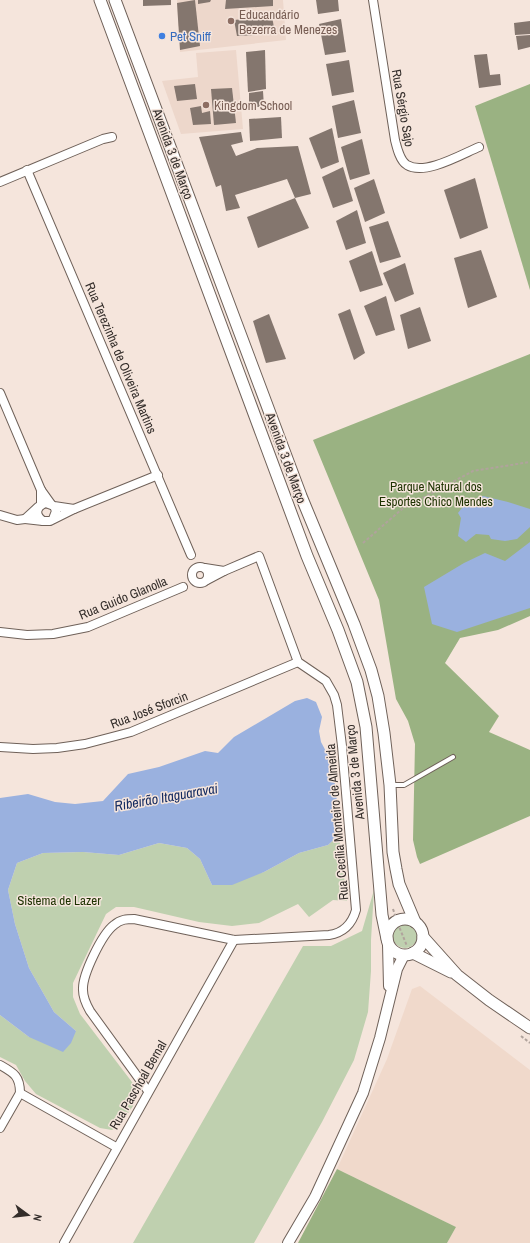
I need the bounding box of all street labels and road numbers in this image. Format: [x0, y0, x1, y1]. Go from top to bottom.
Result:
street label: Rua Sérgio Sajo [388, 68, 418, 148]
street label: Avenida 3 de Março [148, 105, 197, 202]
street label: Rua Terezinha de Oliveira Martins [81, 280, 161, 436]
street label: Avenida 3 de Março [261, 409, 310, 506]
street label: Rua Guido Glanolla [76, 573, 170, 623]
street label: Rua José Sforcin [108, 687, 190, 733]
street label: Avenida 3 de Março [342, 724, 369, 821]
street label: Rua Cecília Monteiro de Almeida [322, 743, 352, 901]
street label: Rua Paschoal Bernal [106, 1037, 170, 1133]

